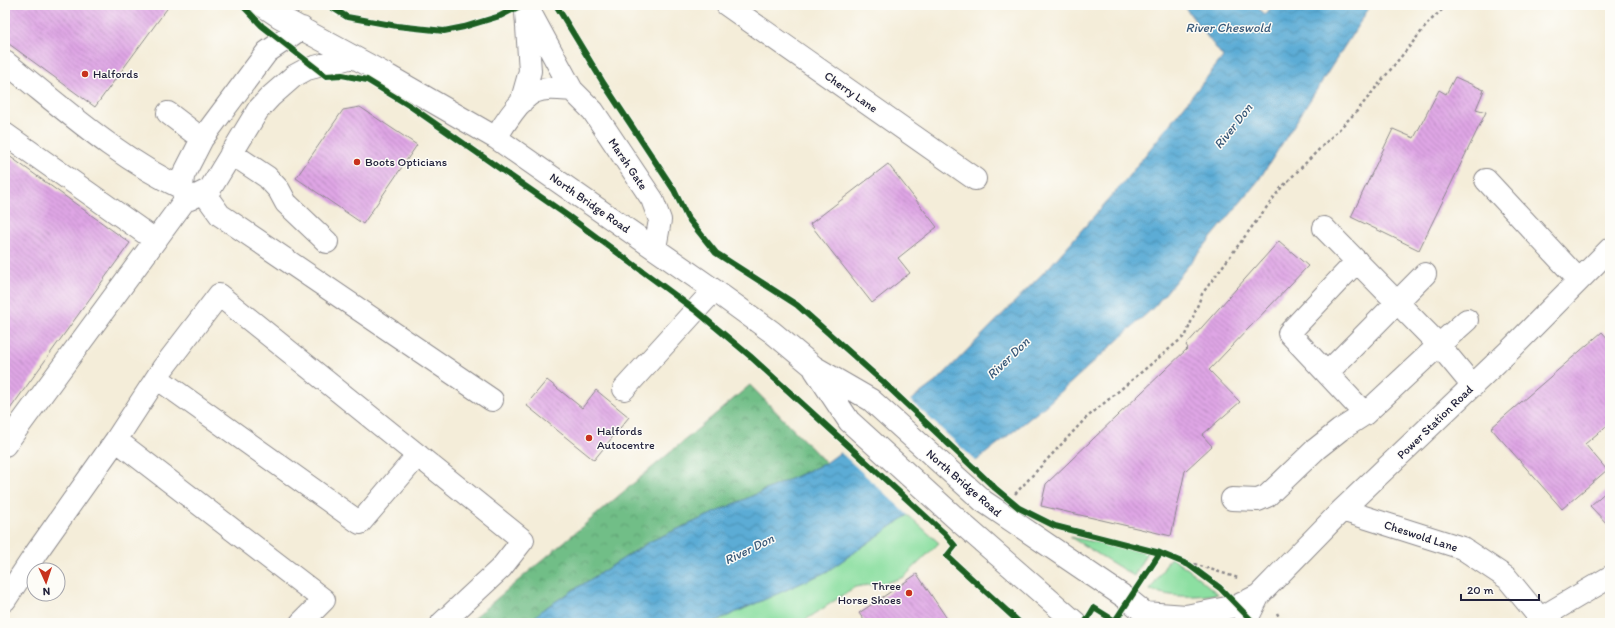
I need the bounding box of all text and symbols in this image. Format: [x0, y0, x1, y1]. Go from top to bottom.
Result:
water label: River Cheswold [1186, 20, 1271, 35]
place label: Halfords [93, 67, 138, 81]
marker: Halfords [80, 69, 90, 79]
street label: Cherry Lane [822, 69, 880, 116]
water label: River Don [1211, 100, 1256, 152]
street label: Marsh Gate [606, 135, 651, 193]
place label: Boots Opticians [365, 155, 447, 169]
marker: Boots Opticians [352, 157, 362, 167]
street label: North Bridge Road [547, 170, 633, 236]
water label: River Don [984, 334, 1033, 382]
street label: Power Station Road [1394, 382, 1476, 462]
place label: Halfords Autocentre [597, 424, 655, 452]
marker: Halfords Autocentre [584, 433, 594, 443]
street label: North Bridge Road [923, 446, 1005, 520]
street label: Cheswold Lane [1382, 517, 1460, 555]
water label: River Don [722, 530, 777, 567]
north arrow [26, 562, 66, 602]
scale bar [1461, 576, 1539, 602]
place label: Three Horse Shoes [838, 579, 901, 607]
text: 20 m [1467, 583, 1494, 597]
text: N [42, 585, 51, 598]
marker: Three Horse Shoes [904, 588, 914, 598]

